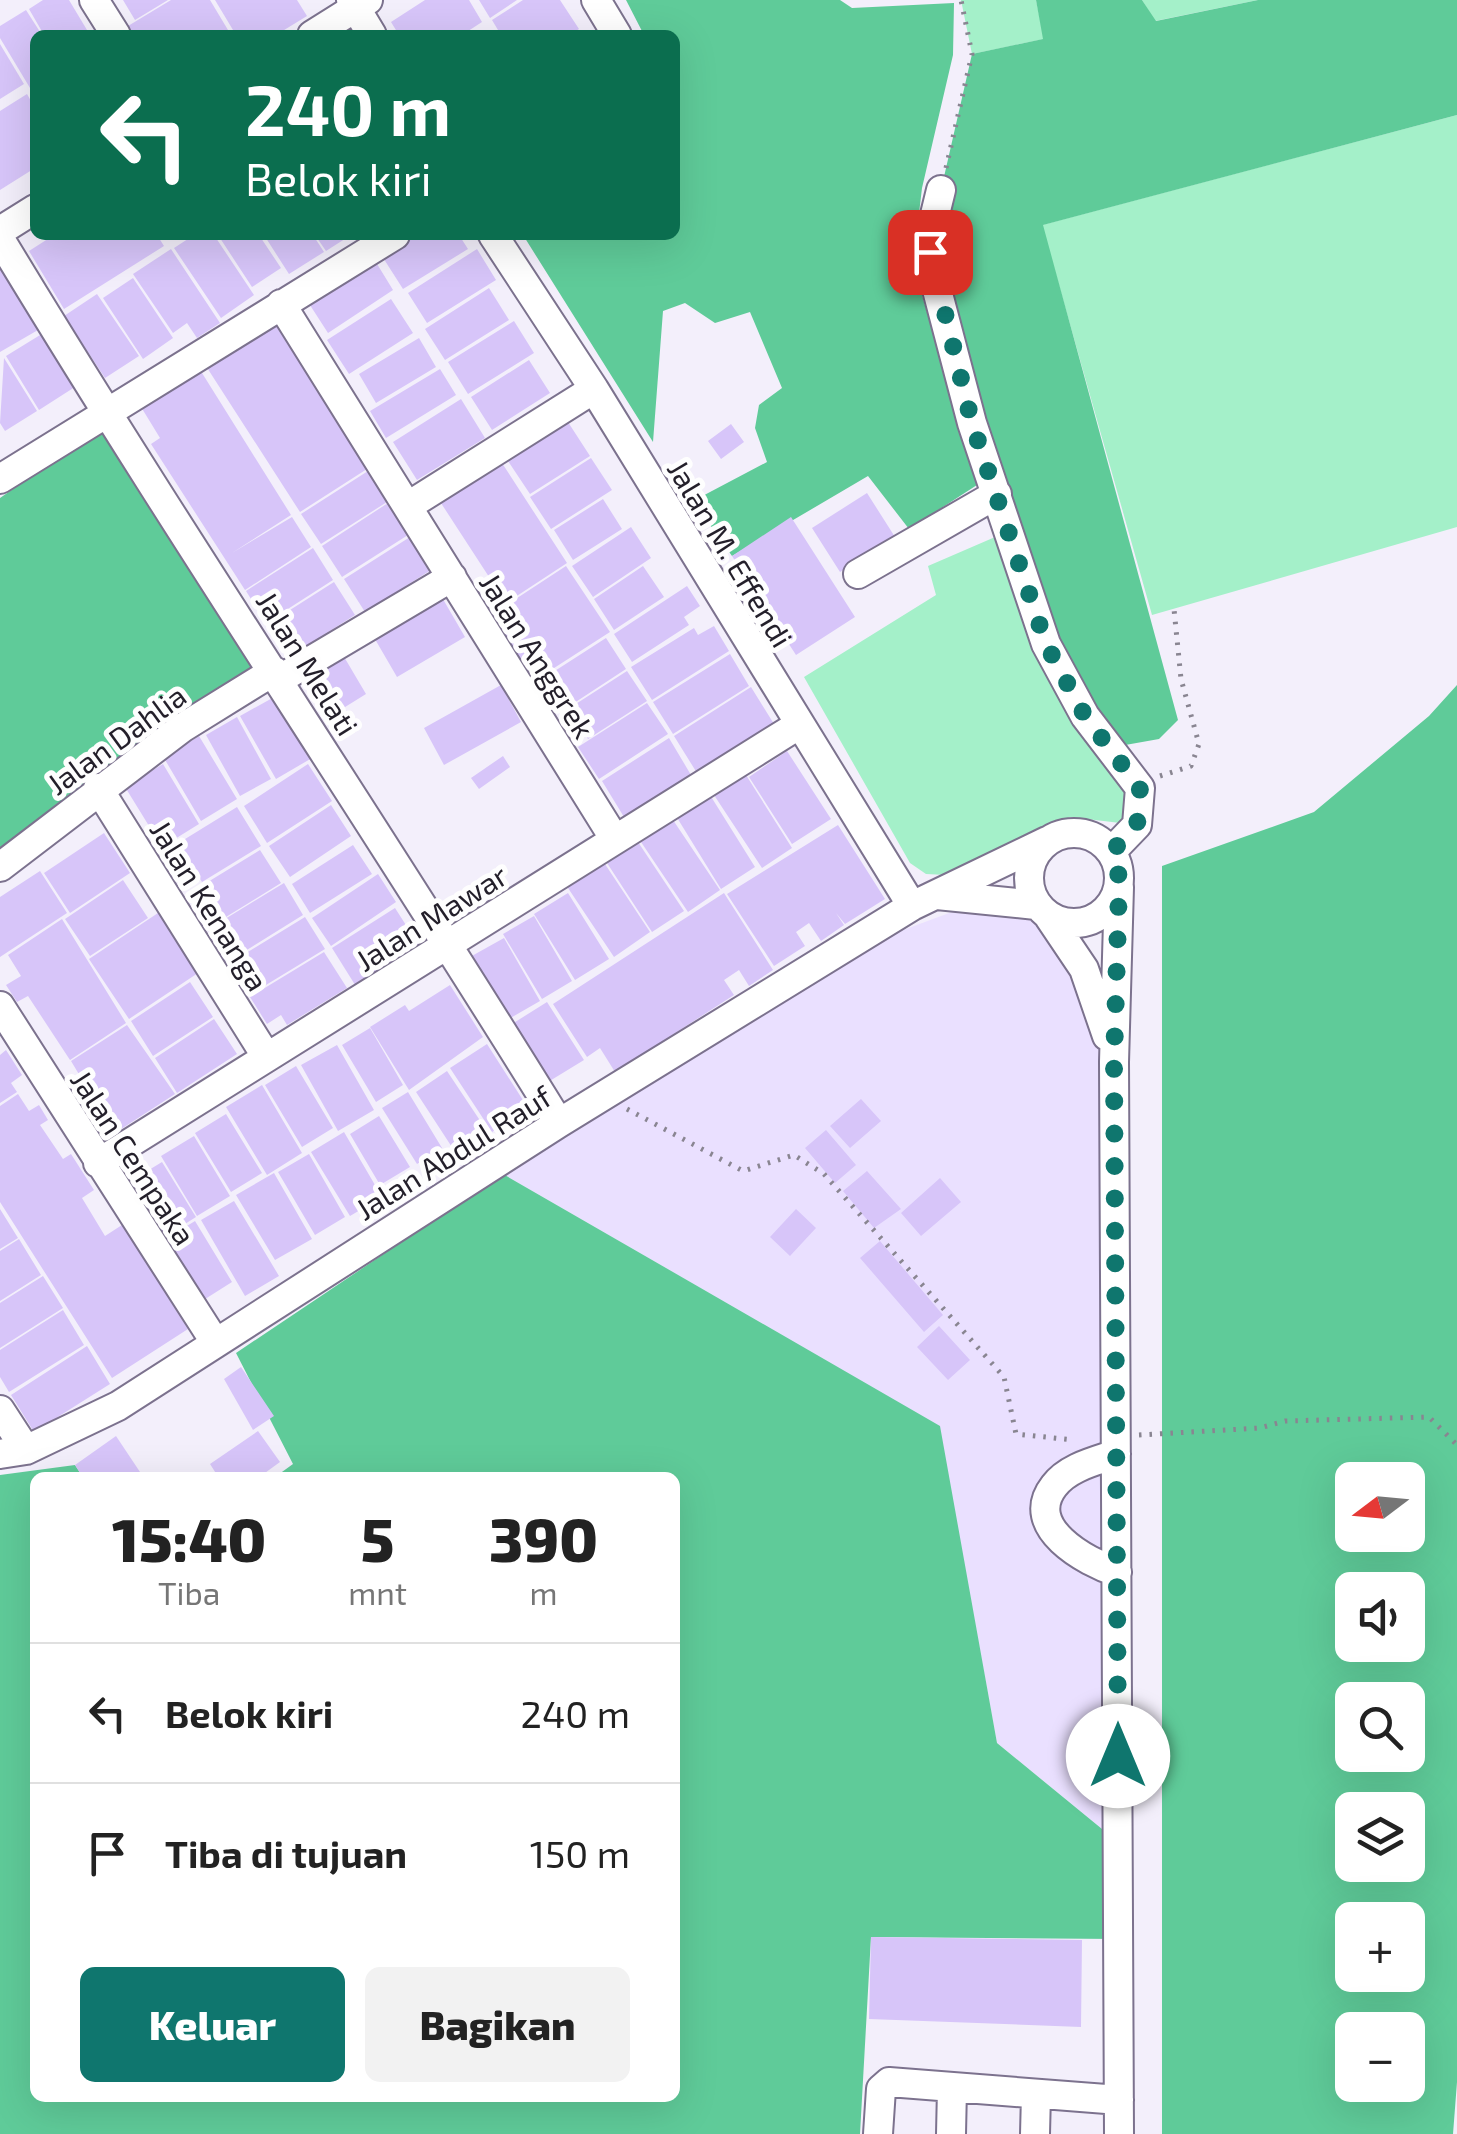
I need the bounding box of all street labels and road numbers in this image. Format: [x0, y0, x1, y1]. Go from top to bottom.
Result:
street label: Jalan M. Effendi [661, 453, 801, 653]
street label: Jalan Anggrek [473, 566, 603, 744]
street label: Jalan Melati [250, 584, 366, 742]
street label: Jalan Dahlia [40, 677, 192, 801]
street label: Jalan Kenanga [143, 813, 277, 997]
street label: Jalan Mawar [348, 856, 514, 978]
street label: Jalan Cempaka [64, 1063, 204, 1251]
street label: Jalan Abdul Rauf [349, 1077, 558, 1227]

